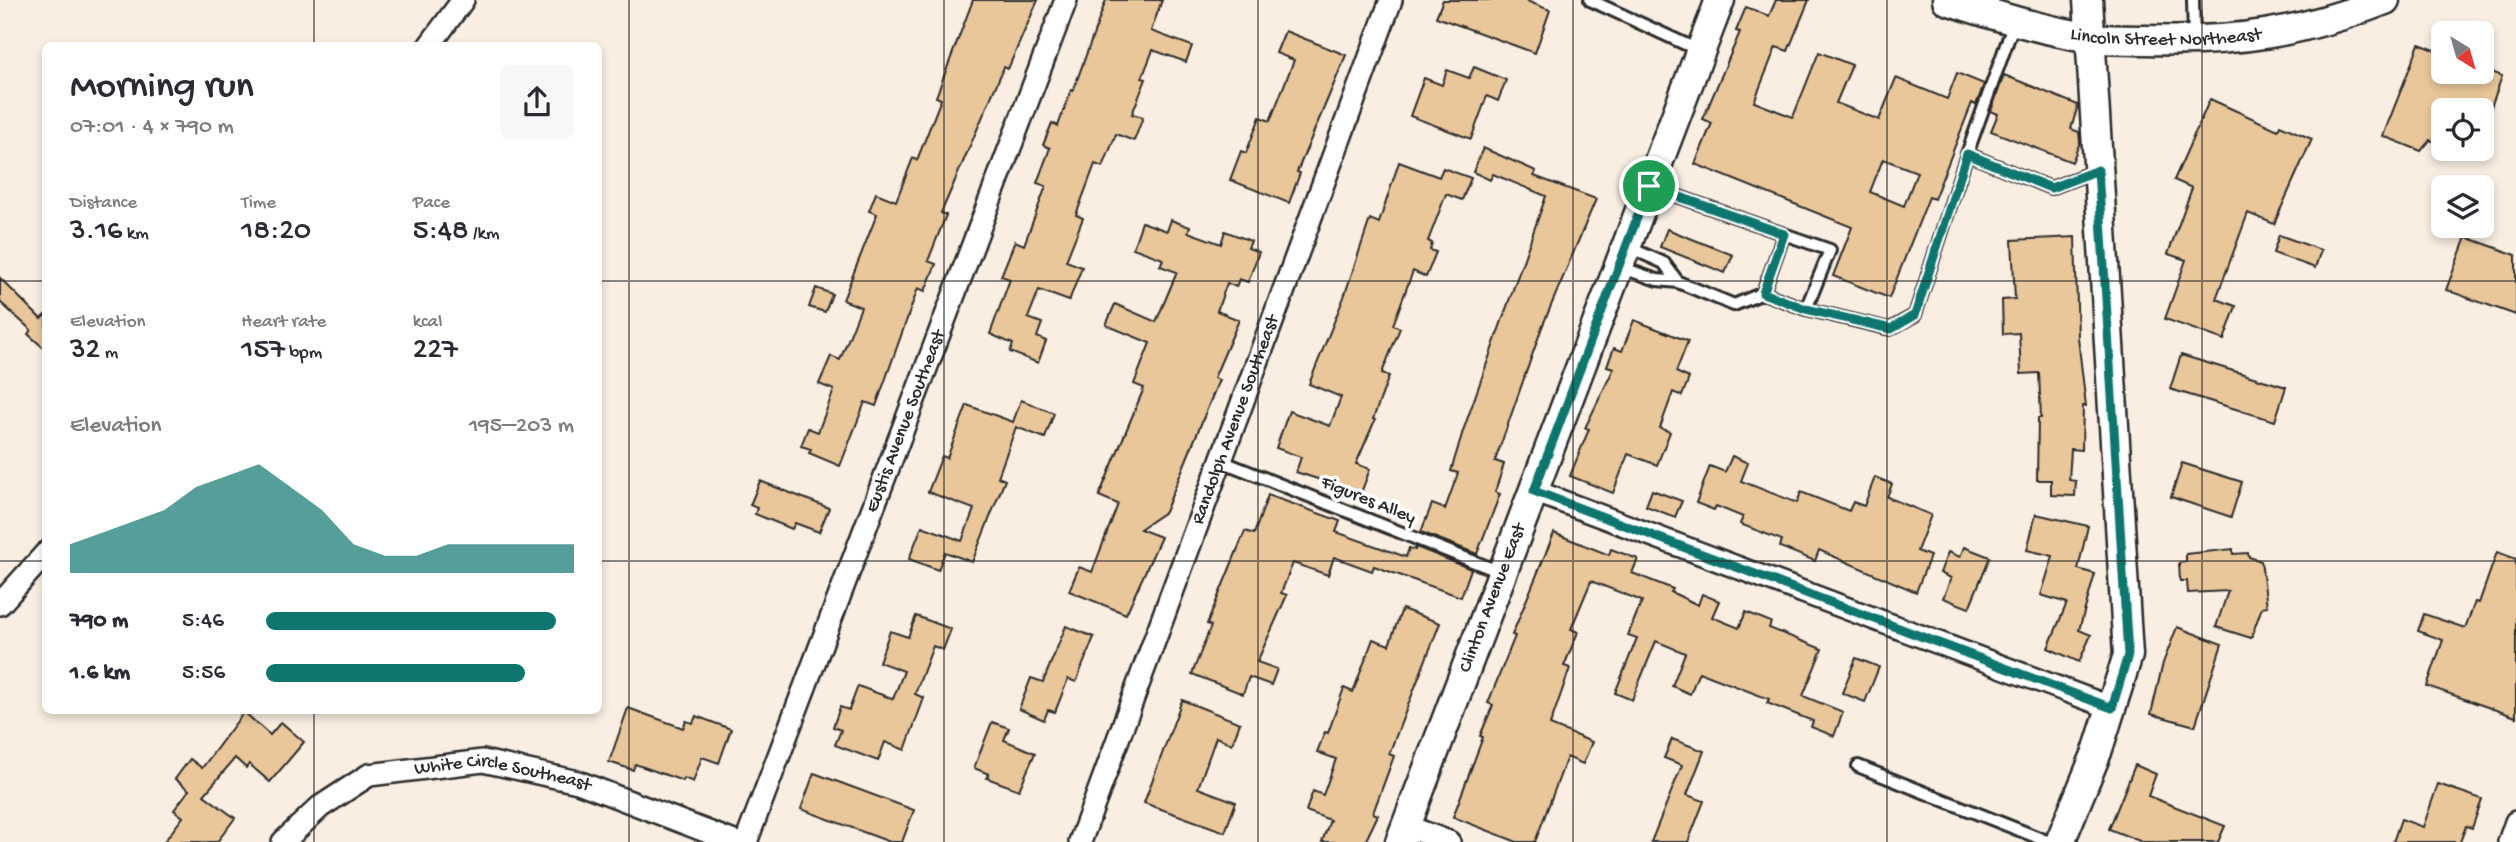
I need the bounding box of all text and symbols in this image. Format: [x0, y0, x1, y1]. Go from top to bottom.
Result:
north arrow [2431, 21, 2494, 84]
map controls [2431, 21, 2494, 238]
street label: Lincoln Street Northeast [2068, 23, 2265, 52]
button: share [500, 65, 574, 139]
text: Morning run [70, 66, 254, 110]
button: locate [2431, 98, 2494, 161]
text: 07:01 · 4 × 790 m [70, 114, 234, 141]
pin [1619, 156, 1679, 216]
icon: arrive [1630, 167, 1668, 205]
button: layers [2431, 175, 2494, 238]
text: Distance [70, 192, 137, 215]
text: Time [241, 192, 276, 215]
text: Pace [413, 192, 450, 215]
text: 3.16 [70, 215, 122, 250]
text: 18:20 [241, 215, 311, 250]
text: 5:48 [413, 215, 468, 250]
text: km [122, 223, 149, 246]
text: /km [468, 223, 500, 246]
street label: Randolph Avenue Southeast [1187, 310, 1286, 528]
text: Elevation [70, 311, 146, 334]
text: Heart rate [241, 311, 326, 334]
text: kcal [413, 311, 442, 334]
street label: Eustis Avenue Southeast [861, 325, 952, 516]
text: 32 [70, 334, 100, 369]
text: 157 [241, 334, 285, 369]
text: 227 [413, 334, 458, 369]
text: m [100, 342, 118, 365]
text: bpm [285, 342, 322, 365]
text: Elevation [70, 413, 161, 440]
text: 195–203 m [469, 413, 574, 440]
street label: Figures Alley [1316, 471, 1419, 531]
street label: Clinton Avenue East [1454, 518, 1532, 676]
text: 790 m [70, 608, 128, 635]
text: 5:46 [182, 608, 224, 635]
text: 1.6 km [70, 660, 130, 687]
text: 5:56 [182, 660, 225, 687]
street label: White Circle Southeast [413, 749, 596, 798]

